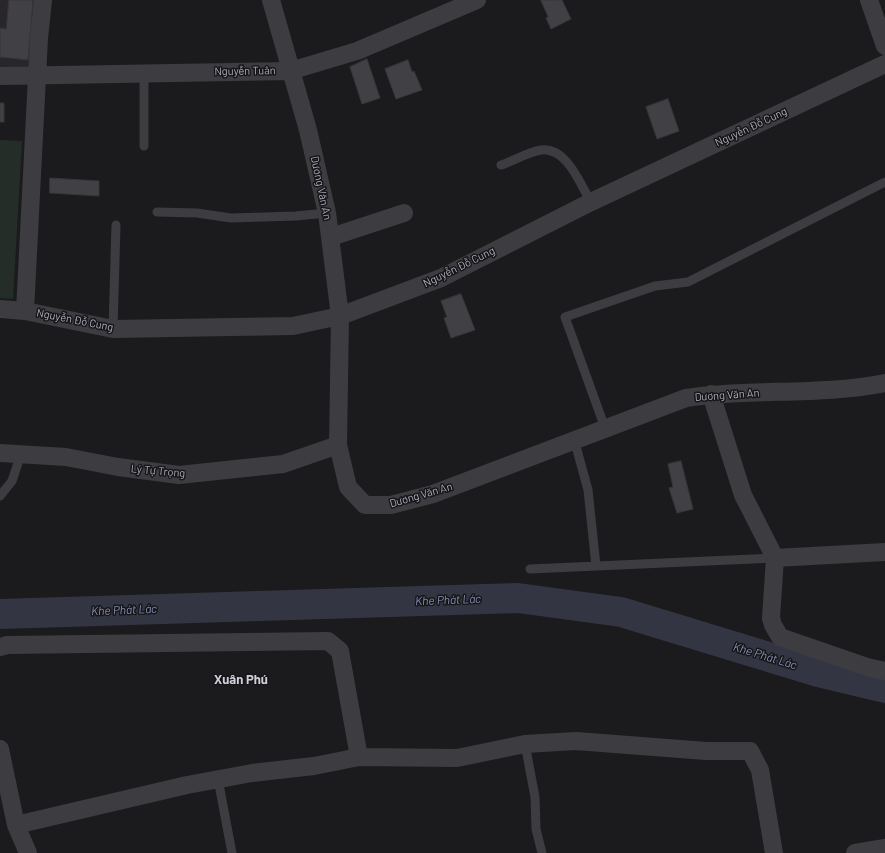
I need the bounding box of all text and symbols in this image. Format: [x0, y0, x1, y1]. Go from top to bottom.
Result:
street label: Nguyễn Tuân [214, 64, 276, 78]
street label: Nguyễn Đỗ Cung [713, 105, 789, 149]
street label: Dương Văn An [308, 155, 334, 221]
street label: Nguyễn Đỗ Cung [421, 244, 497, 290]
street label: Nguyễn Đỗ Cung [35, 306, 115, 334]
street label: Dương Văn An [694, 386, 760, 404]
street label: Lý Tự Trọng [130, 462, 186, 480]
street label: Dương Văn An [388, 480, 454, 510]
water label: Khe Phát Lác [415, 592, 481, 608]
water label: Khe Phát Lác [91, 602, 157, 618]
water label: Khe Phát Lác [731, 639, 799, 673]
district label: Xuân Phú [214, 672, 268, 688]

